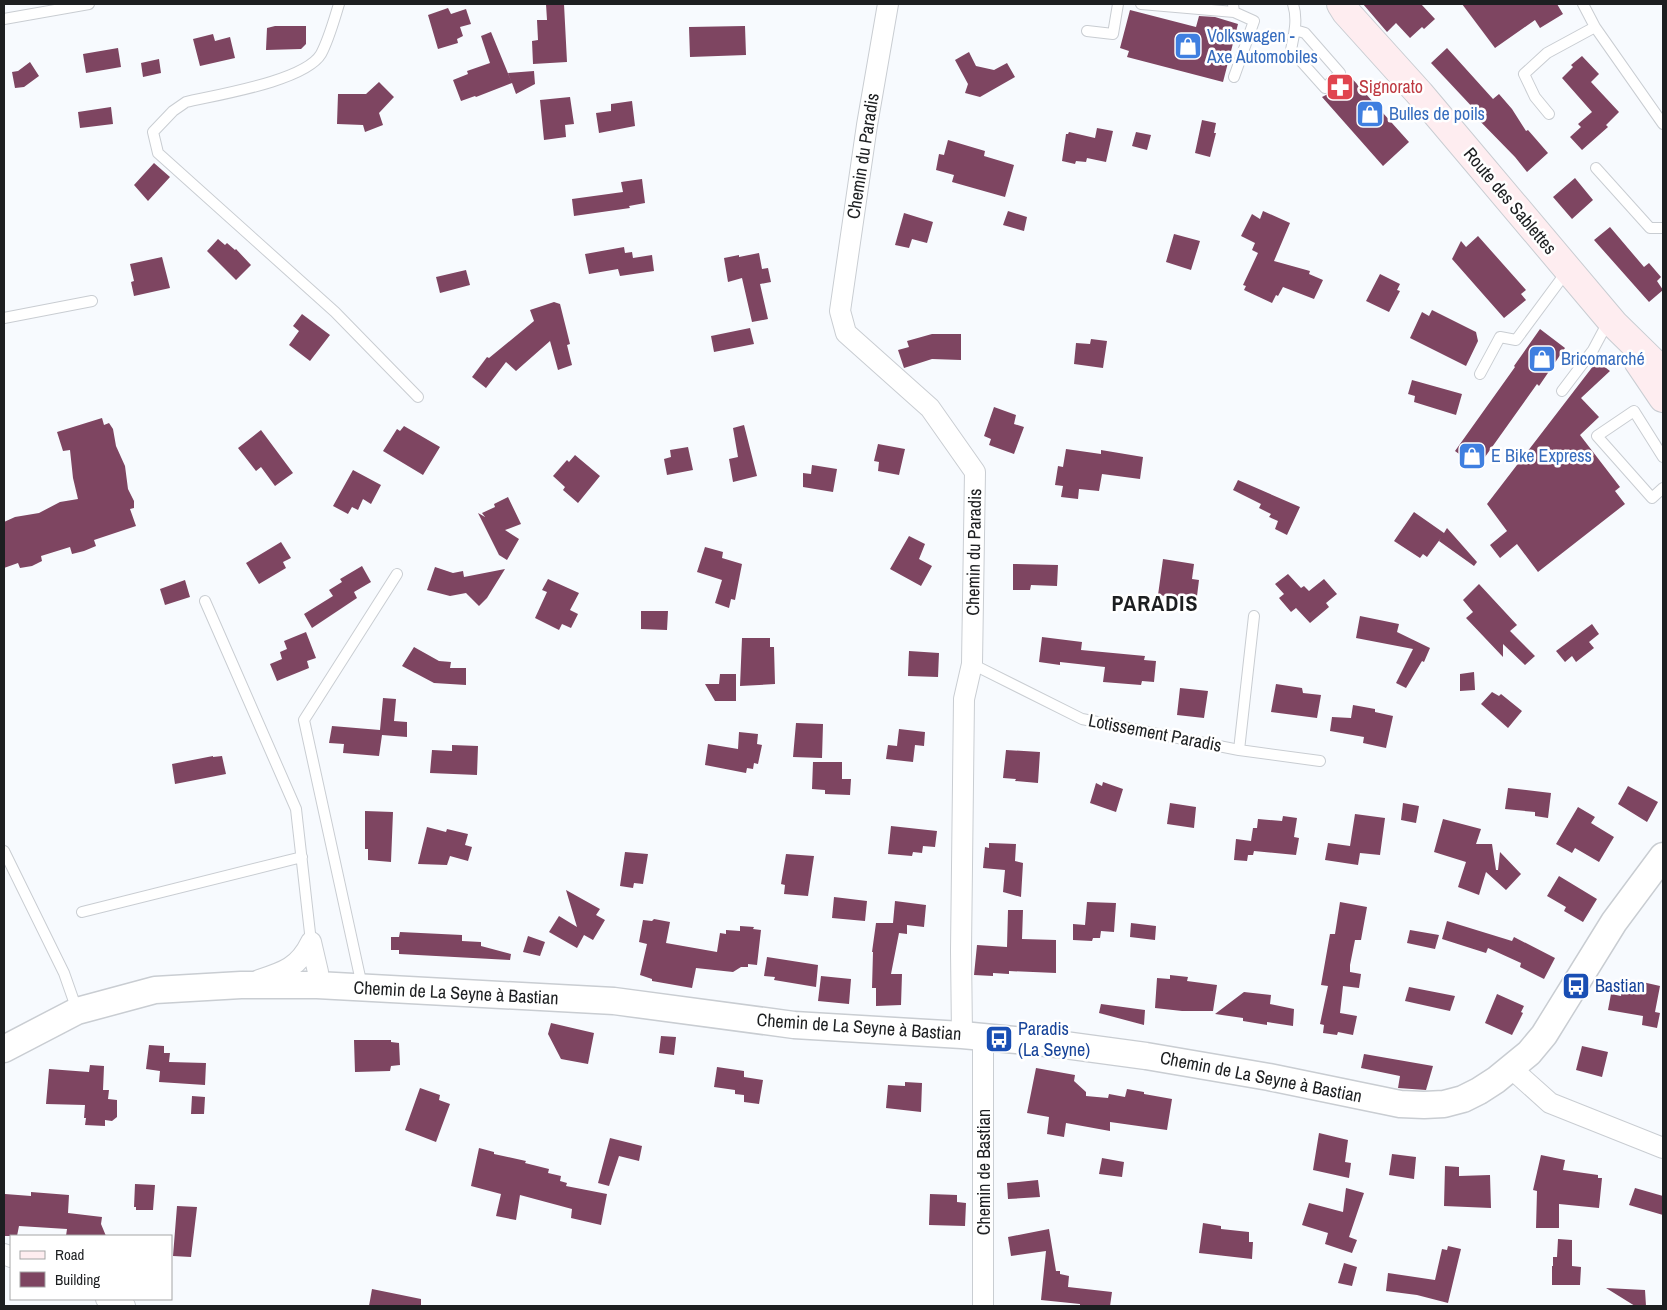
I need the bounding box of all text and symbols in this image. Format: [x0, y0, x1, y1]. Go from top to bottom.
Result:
place label: Volkswagen - Axe Automobiles [1206, 23, 1318, 69]
shop icon: Volkswagen - Axe Automobiles [1173, 31, 1203, 61]
pharmacy icon: Signorato [1325, 72, 1355, 102]
place label: Signorato [1359, 74, 1423, 99]
street label: Chemin du Paradis [840, 91, 885, 221]
shop icon: Bulles de poils [1355, 99, 1385, 129]
place label: Bulles de poils [1389, 101, 1485, 126]
street label: Route des Sablettes [1458, 142, 1563, 260]
shop icon: Bricomarché [1527, 344, 1557, 374]
place label: Bricomarché [1561, 346, 1645, 371]
shop icon: E Bike Express [1457, 441, 1487, 471]
place label: E Bike Express [1491, 443, 1592, 468]
street label: Chemin du Paradis [960, 488, 987, 616]
district label: PARADIS [1112, 588, 1198, 618]
street label: Lotissement Paradis [1086, 707, 1224, 758]
bus stop icon: Bastian [1561, 971, 1591, 1001]
place label: Bastian [1595, 973, 1645, 998]
street label: Chemin de La Seyne à Bastian [353, 975, 559, 1010]
street label: Chemin de La Seyne à Bastian [756, 1007, 962, 1046]
place label: Paradis (La Seyne) [1018, 1016, 1090, 1062]
bus stop icon: Paradis (La Seyne) [984, 1024, 1014, 1054]
street label: Chemin de La Seyne à Bastian [1158, 1045, 1364, 1108]
street label: Chemin de Bastian [971, 1109, 996, 1235]
legend [10, 1235, 172, 1300]
text: Road [55, 1244, 84, 1265]
text: Building [55, 1269, 100, 1290]

